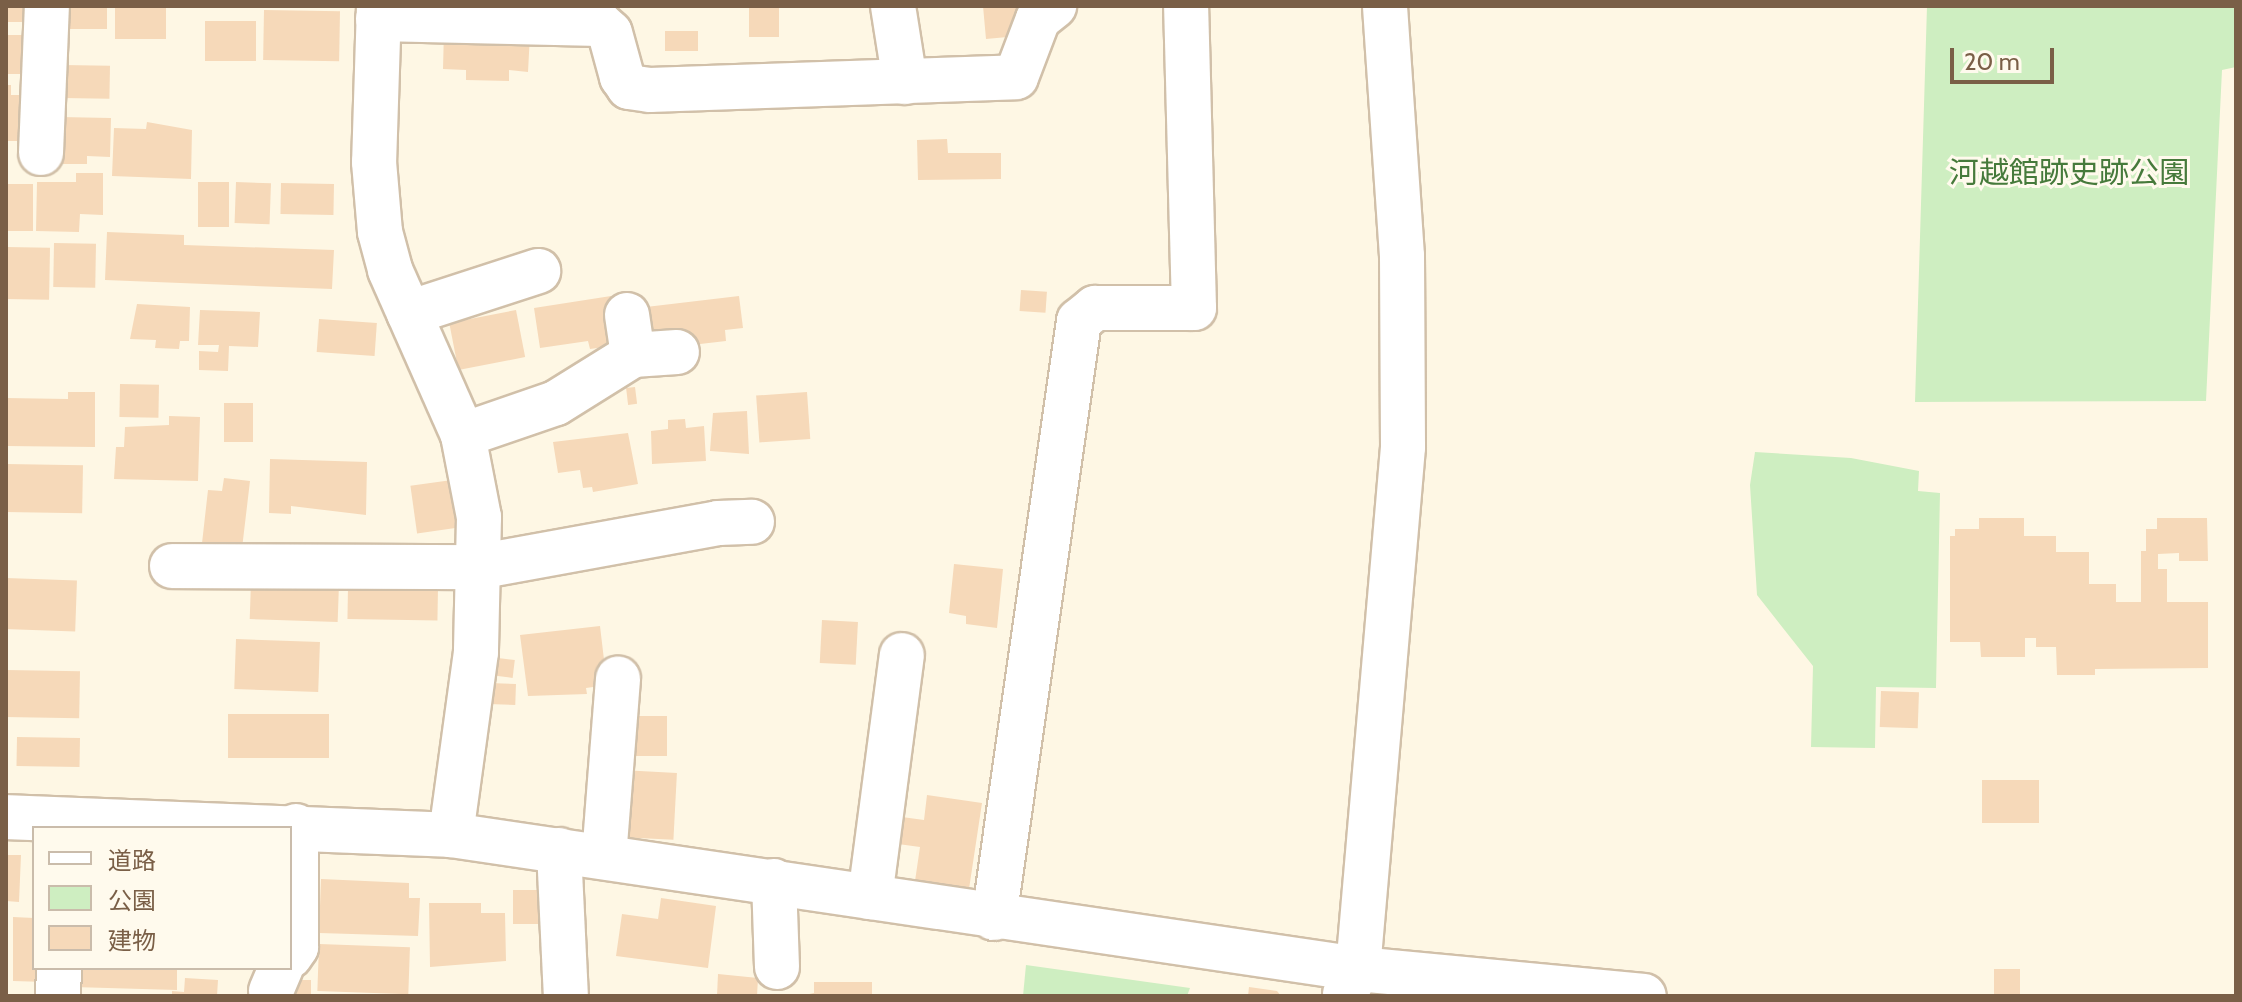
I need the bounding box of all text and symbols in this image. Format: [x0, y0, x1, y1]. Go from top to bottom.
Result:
scale bar [1954, 32, 2058, 82]
text: 20 m [1964, 47, 2020, 76]
park label: 河越館跡史跡公園 [1949, 155, 2189, 191]
legend [32, 826, 292, 970]
text: 道路 [108, 846, 156, 875]
text: 公園 [108, 886, 156, 915]
text: 建物 [108, 926, 156, 955]

